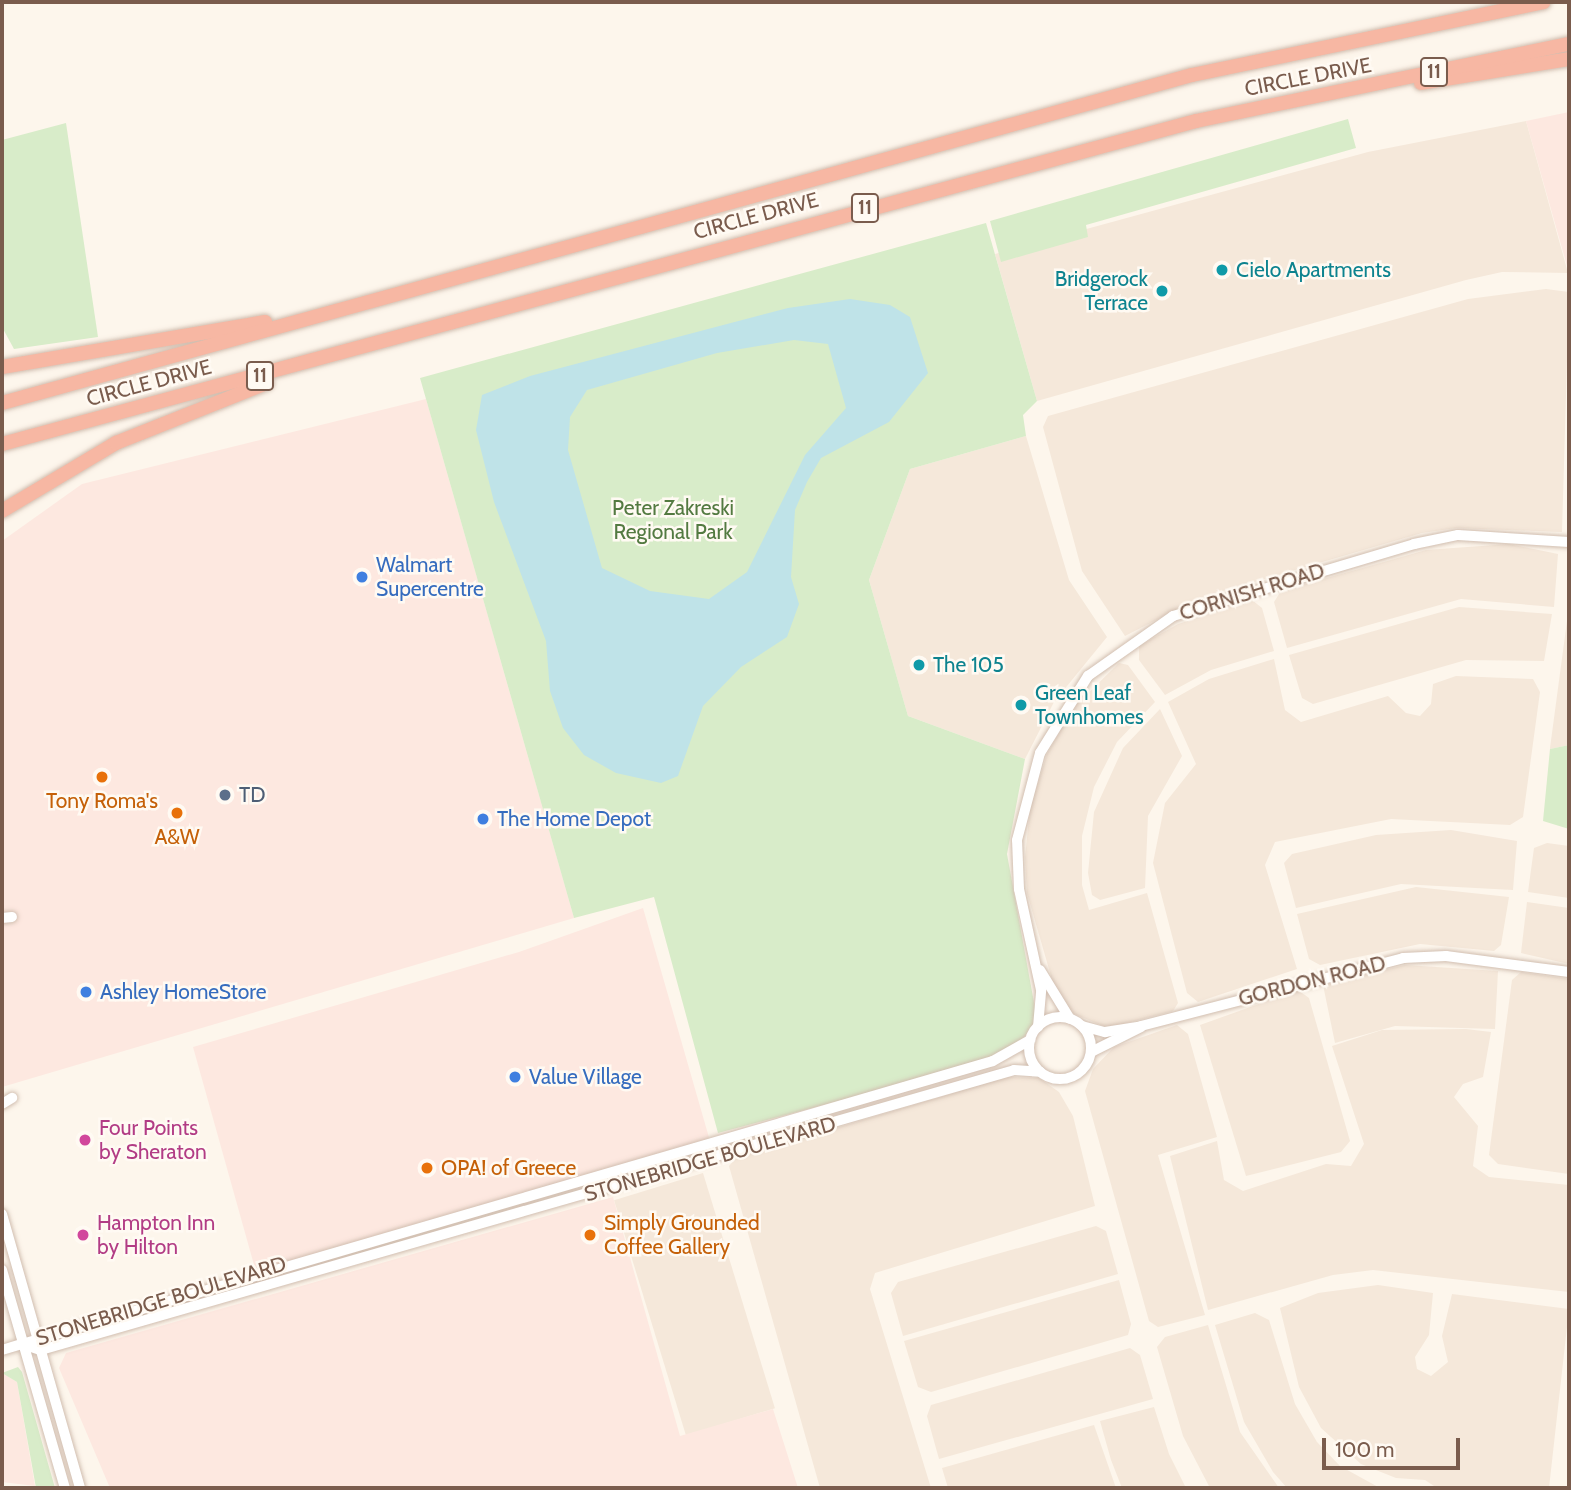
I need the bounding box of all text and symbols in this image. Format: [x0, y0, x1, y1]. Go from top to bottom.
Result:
street label: CIRCLE DRIVE [1243, 52, 1373, 102]
road number: 11 [1418, 57, 1450, 88]
street label: CIRCLE DRIVE [691, 187, 821, 245]
road number: 11 [849, 192, 881, 224]
place label: Cielo Apartments [1236, 257, 1391, 283]
marker: Cielo Apartments [1214, 262, 1230, 278]
place label: Bridgerock Terrace [1055, 266, 1148, 316]
marker: Bridgerock Terrace [1154, 283, 1170, 299]
street label: CIRCLE DRIVE [84, 354, 214, 412]
road number: 11 [244, 360, 276, 392]
park label: Peter Zakreski Regional Park [612, 495, 734, 545]
place label: Walmart Supercentre [376, 552, 484, 602]
street label: CORNISH ROAD [1176, 558, 1328, 626]
marker: Walmart Supercentre [354, 569, 370, 585]
place label: The 105 [933, 652, 1004, 678]
marker: The 105 [911, 657, 927, 673]
place label: Green Leaf Townhomes [1035, 680, 1144, 730]
marker: Green Leaf Townhomes [1013, 697, 1029, 713]
marker: Tony Roma's [94, 769, 110, 785]
place label: TD [239, 782, 265, 808]
marker: TD [217, 787, 233, 803]
place label: Tony Roma's [46, 788, 158, 814]
marker: A&W [169, 805, 185, 821]
place label: The Home Depot [497, 806, 651, 832]
marker: The Home Depot [475, 811, 491, 827]
place label: A&W [154, 824, 200, 850]
street label: GORDON ROAD [1236, 951, 1388, 1011]
place label: Ashley HomeStore [100, 979, 266, 1005]
marker: Ashley HomeStore [78, 984, 94, 1000]
place label: Value Village [529, 1064, 642, 1090]
marker: Value Village [507, 1069, 523, 1085]
street label: STONEBRIDGE BOULEVARD [581, 1111, 839, 1207]
place label: Four Points by Sheraton [99, 1115, 207, 1165]
marker: Four Points by Sheraton [77, 1132, 93, 1148]
place label: OPA! of Greece [441, 1155, 576, 1181]
marker: OPA! of Greece [419, 1160, 435, 1176]
place label: Hampton Inn by Hilton [97, 1210, 215, 1260]
place label: Simply Grounded Coffee Gallery [604, 1210, 760, 1260]
marker: Hampton Inn by Hilton [75, 1227, 91, 1243]
marker: Simply Grounded Coffee Gallery [582, 1227, 598, 1243]
street label: STONEBRIDGE BOULEVARD [33, 1251, 289, 1351]
scale bar [1326, 1424, 1464, 1468]
text: 100 m [1335, 1437, 1394, 1462]

